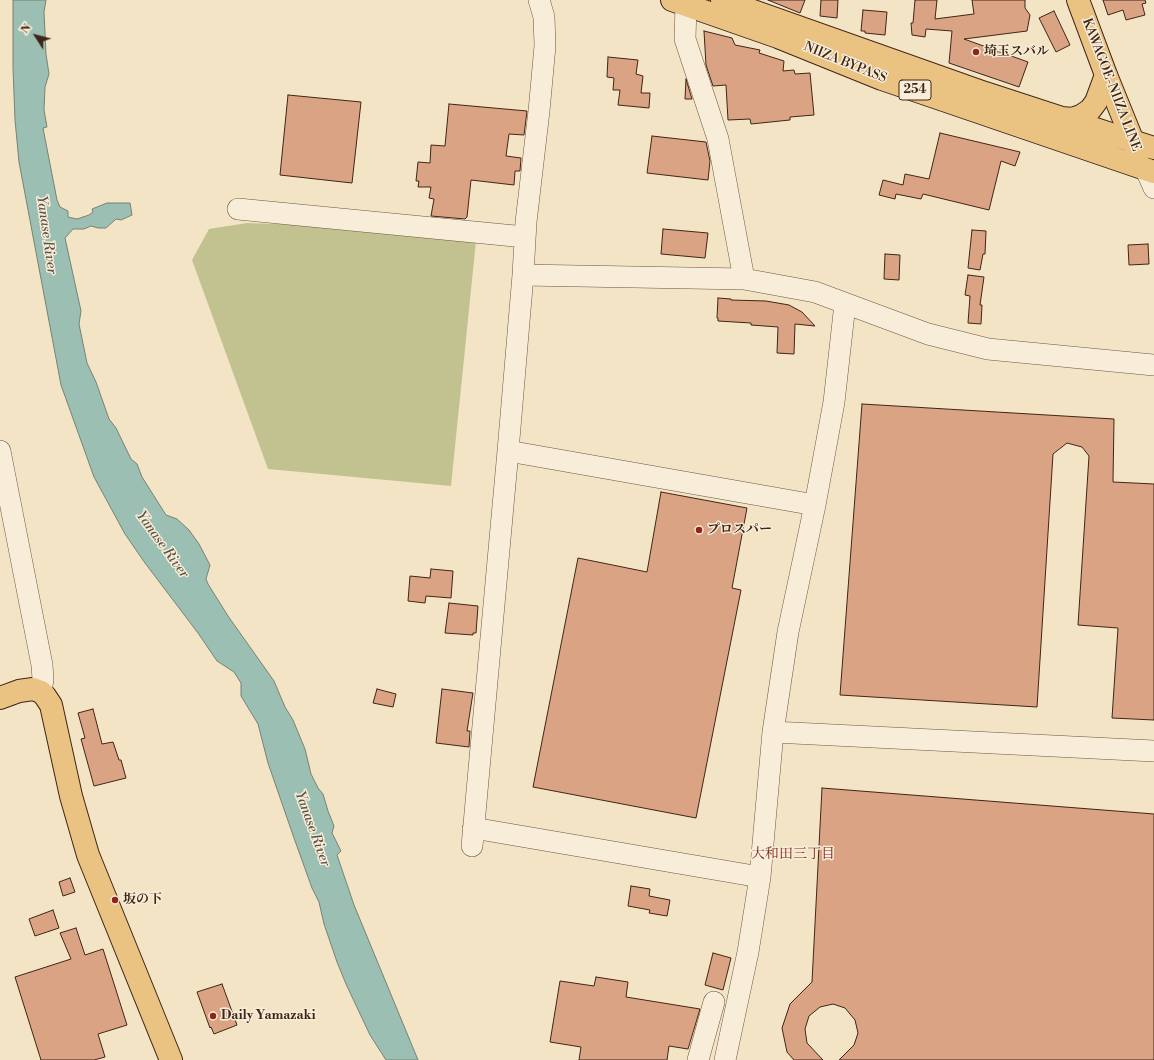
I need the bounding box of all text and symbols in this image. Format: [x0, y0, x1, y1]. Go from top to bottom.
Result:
north arrow [16, 16, 56, 56]
street label: KAWAGOE-NIIZA LINE [1078, 16, 1144, 154]
text: N [18, 21, 35, 37]
street label: NIIZA BYPASS [801, 39, 889, 87]
place label: 埼玉スバル [984, 44, 1049, 60]
marker: 埼玉スバル [971, 47, 981, 57]
road number: 254 [899, 80, 931, 100]
water label: Yanase River [32, 195, 60, 275]
water label: Yanase River [132, 508, 192, 582]
place label: プロスパー [707, 522, 772, 538]
marker: プロスパー [694, 525, 704, 535]
water label: Yanase River [291, 789, 333, 869]
district label: 大和田三丁目 [751, 847, 835, 863]
place label: 坂の下 [123, 892, 162, 908]
marker: 坂の下 [110, 895, 120, 905]
place label: Daily Yamazaki [221, 1008, 316, 1024]
marker: Daily Yamazaki [208, 1011, 218, 1021]

